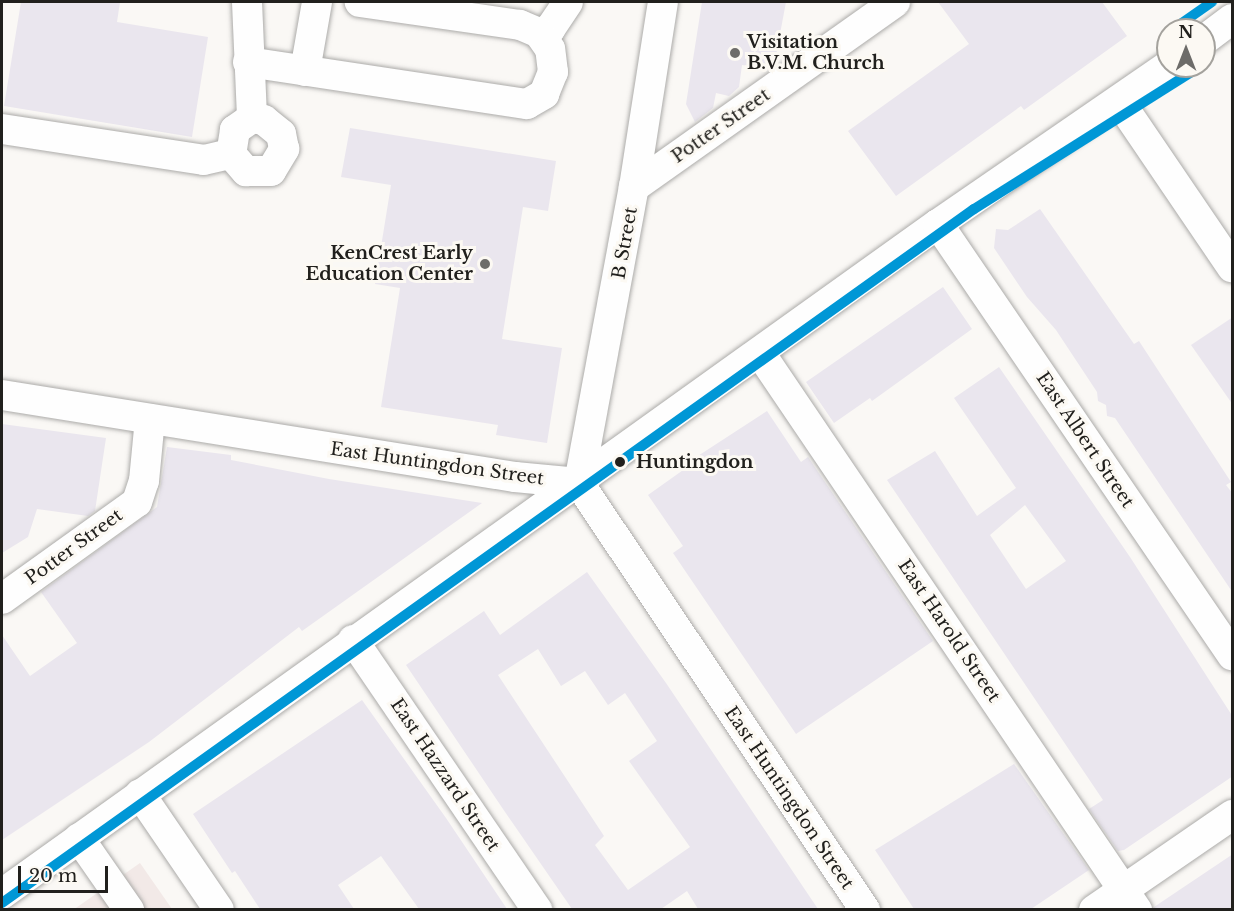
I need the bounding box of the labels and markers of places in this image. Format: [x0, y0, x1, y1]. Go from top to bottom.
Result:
place label: Visitation B.V.M. Church [747, 32, 885, 74]
marker: Visitation B.V.M. Church [728, 46, 742, 60]
place label: KenCrest Early Education Center [306, 243, 473, 286]
marker: KenCrest Early Education Center [478, 257, 492, 271]
marker: Huntingdon [609, 451, 631, 473]
place label: Huntingdon [636, 451, 753, 473]

